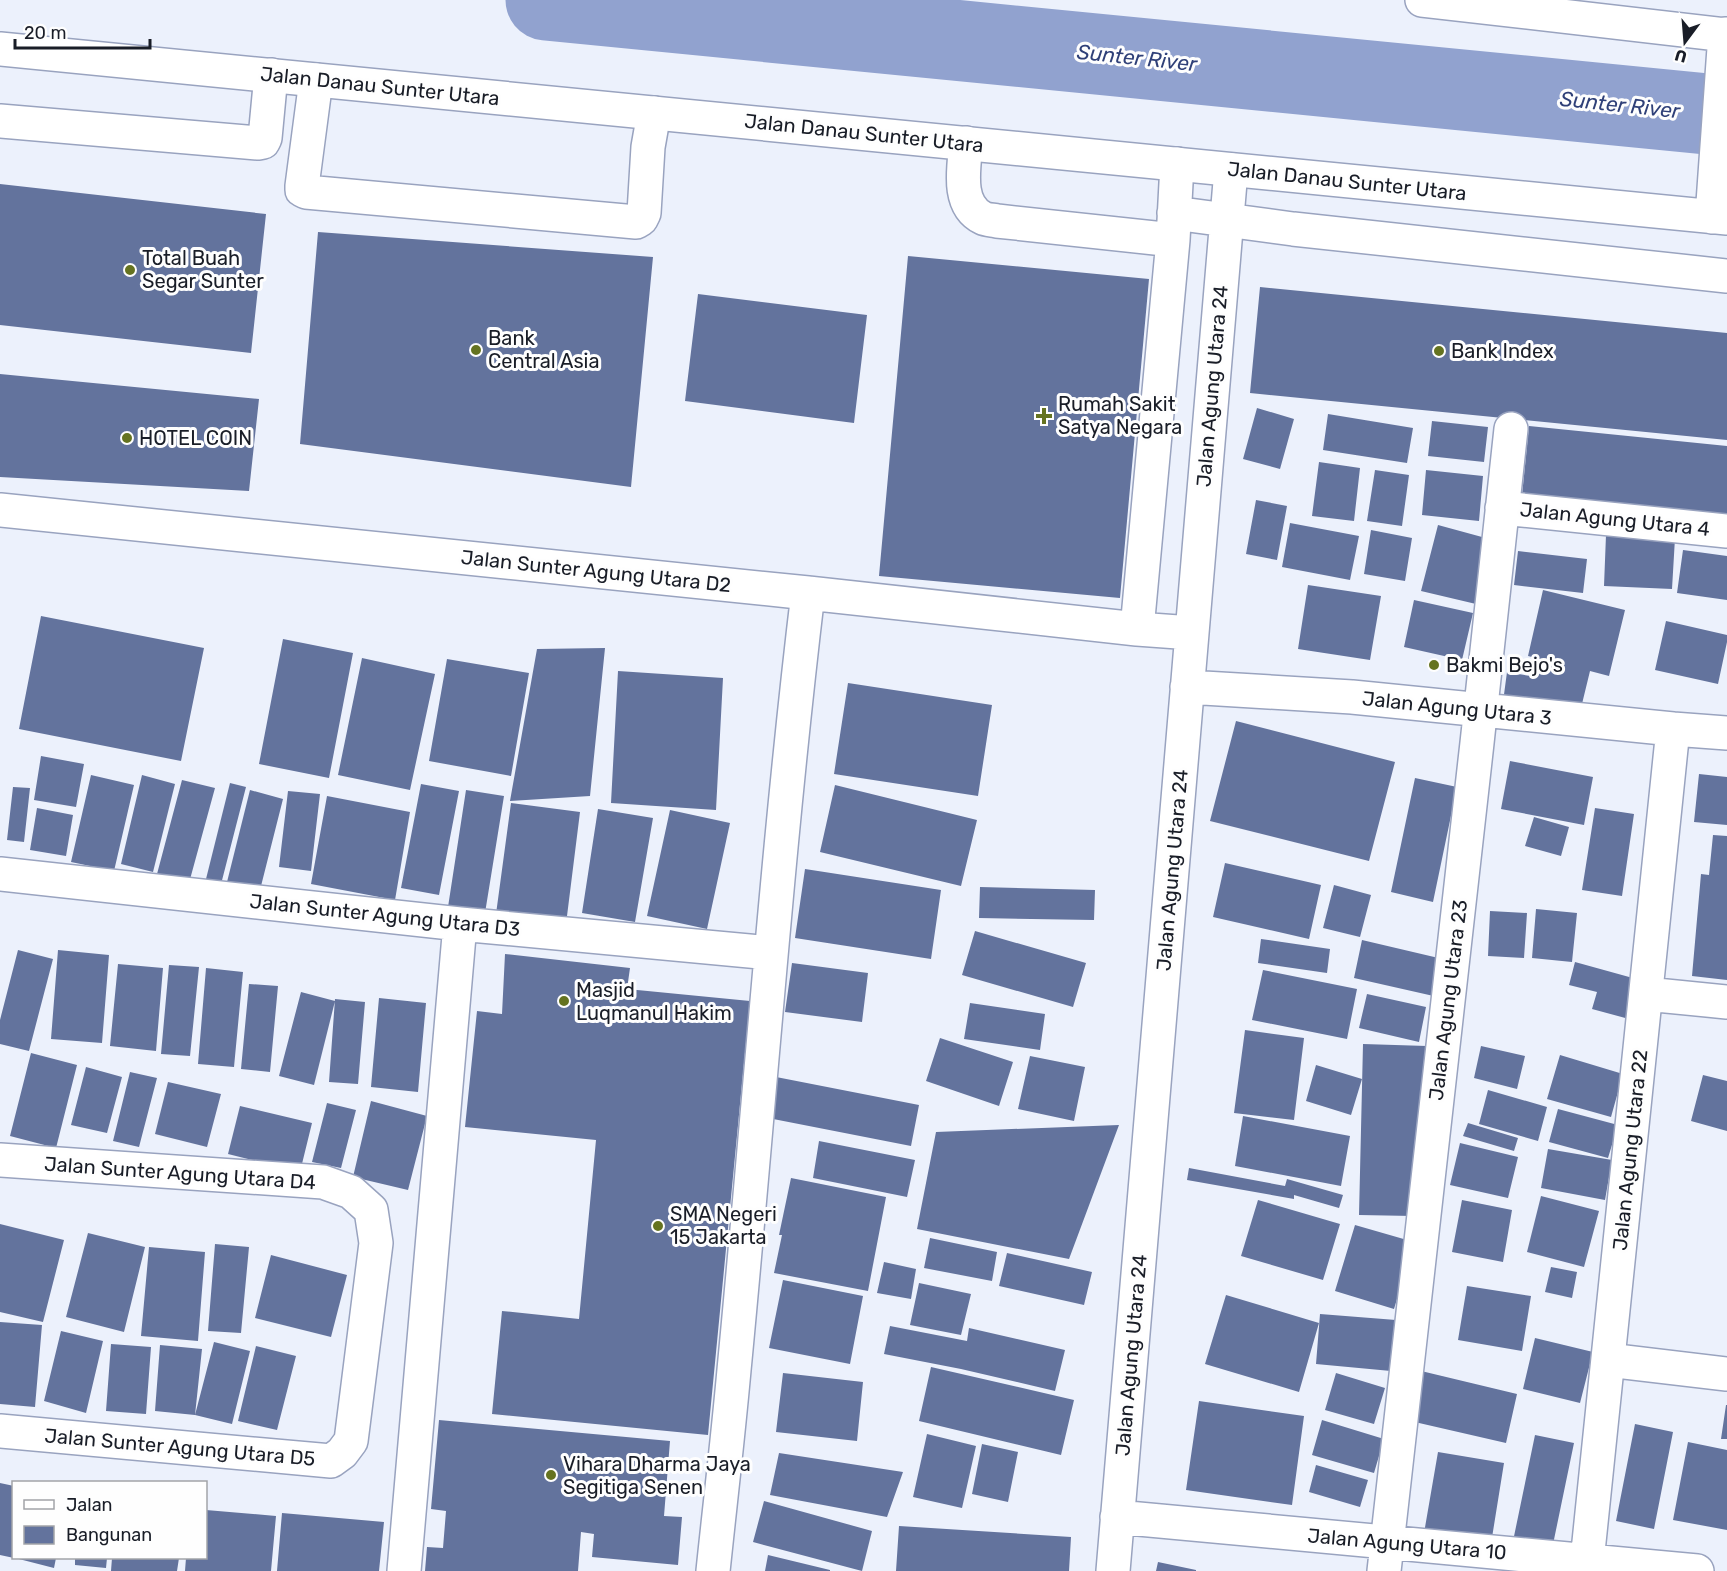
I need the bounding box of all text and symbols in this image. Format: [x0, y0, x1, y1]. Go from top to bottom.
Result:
scale bar [15, 12, 150, 50]
north arrow [1655, 12, 1715, 72]
text: 20 m [24, 22, 66, 44]
water label: Sunter River [1076, 39, 1199, 76]
text: U [1673, 45, 1689, 67]
street label: Jalan Danau Sunter Utara [259, 62, 501, 110]
water label: Sunter River [1559, 86, 1682, 123]
street label: Jalan Danau Sunter Utara [743, 109, 985, 157]
street label: Jalan Danau Sunter Utara [1226, 157, 1468, 205]
place label: Total Buah Segar Sunter [142, 246, 264, 293]
marker: Total Buah Segar Sunter [123, 263, 137, 277]
street label: Jalan Agung Utara 24 [1191, 284, 1233, 488]
place label: Bank Central Asia [488, 326, 600, 373]
place label: Bank Index [1451, 339, 1554, 363]
marker: Bank Central Asia [469, 343, 483, 357]
marker: Bank Index [1432, 344, 1446, 358]
place label: Rumah Sakit Satya Negara [1058, 392, 1182, 439]
marker: Rumah Sakit Satya Negara [1035, 407, 1053, 425]
place label: HOTEL COIN [139, 426, 252, 450]
marker: HOTEL COIN [120, 431, 134, 445]
street label: Jalan Agung Utara 4 [1519, 497, 1711, 541]
street label: Jalan Sunter Agung Utara D2 [460, 545, 732, 597]
place label: Bakmi Bejo's [1446, 653, 1563, 677]
marker: Bakmi Bejo's [1427, 658, 1441, 672]
street label: Jalan Agung Utara 3 [1361, 686, 1553, 730]
street label: Jalan Agung Utara 24 [1151, 768, 1193, 972]
street label: Jalan Sunter Agung Utara D3 [249, 889, 521, 941]
street label: Jalan Agung Utara 23 [1424, 898, 1472, 1102]
place label: Masjid Luqmanul Hakim [576, 978, 732, 1025]
marker: Masjid Luqmanul Hakim [557, 994, 571, 1008]
street label: Jalan Agung Utara 22 [1608, 1048, 1652, 1252]
street label: Jalan Sunter Agung Utara D4 [43, 1152, 317, 1194]
place label: SMA Negeri 15 Jakarta [670, 1202, 777, 1249]
marker: SMA Negeri 15 Jakarta [651, 1219, 665, 1233]
street label: Jalan Agung Utara 24 [1110, 1253, 1152, 1457]
street label: Jalan Sunter Agung Utara D5 [44, 1423, 316, 1471]
place label: Vihara Dharma Jaya Segitiga Senen [563, 1452, 751, 1499]
marker: Vihara Dharma Jaya Segitiga Senen [544, 1468, 558, 1482]
legend [12, 1481, 207, 1559]
text: Jalan [66, 1494, 113, 1516]
street label: Jalan Agung Utara 10 [1306, 1523, 1508, 1565]
text: Bangunan [66, 1524, 152, 1546]

